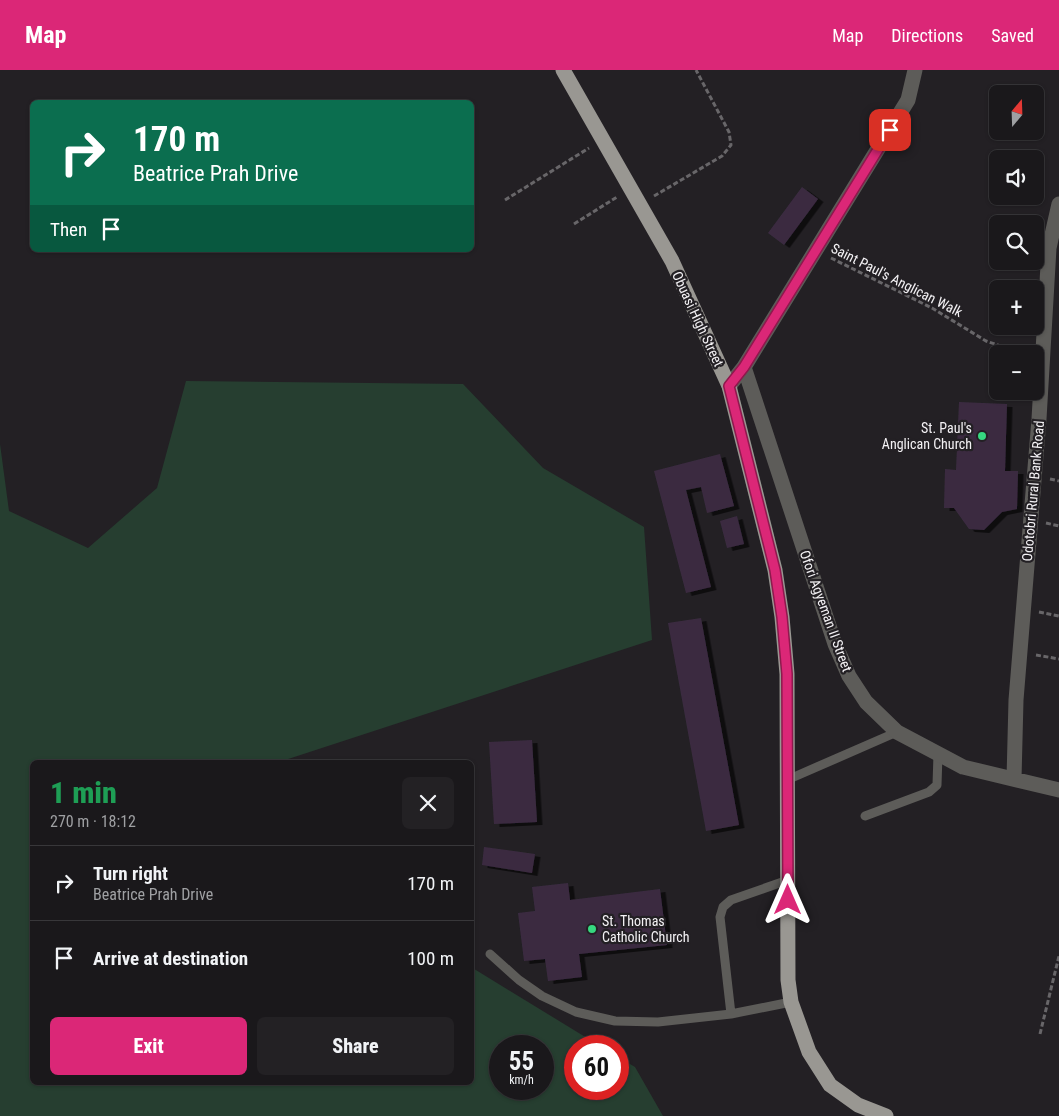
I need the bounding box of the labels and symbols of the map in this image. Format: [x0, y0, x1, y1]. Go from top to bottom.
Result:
north arrow [989, 85, 1044, 140]
pin [869, 109, 911, 151]
street label: Saint Paul's Anglican Walk [829, 240, 966, 320]
street label: Obuasi High Street [669, 269, 727, 369]
place label: St. Paul's Anglican Church [882, 420, 972, 452]
street label: Odotobri Rural Bank Road [1019, 420, 1047, 562]
marker: St. Paul's Anglican Church [976, 430, 988, 442]
street label: Ofori Agyeman II Street [797, 548, 855, 674]
position arrow [761, 873, 813, 925]
place label: St. Thomas Catholic Church [602, 913, 690, 945]
marker: St. Thomas Catholic Church [586, 923, 598, 935]
speed limit sign: 60 [564, 1035, 629, 1100]

